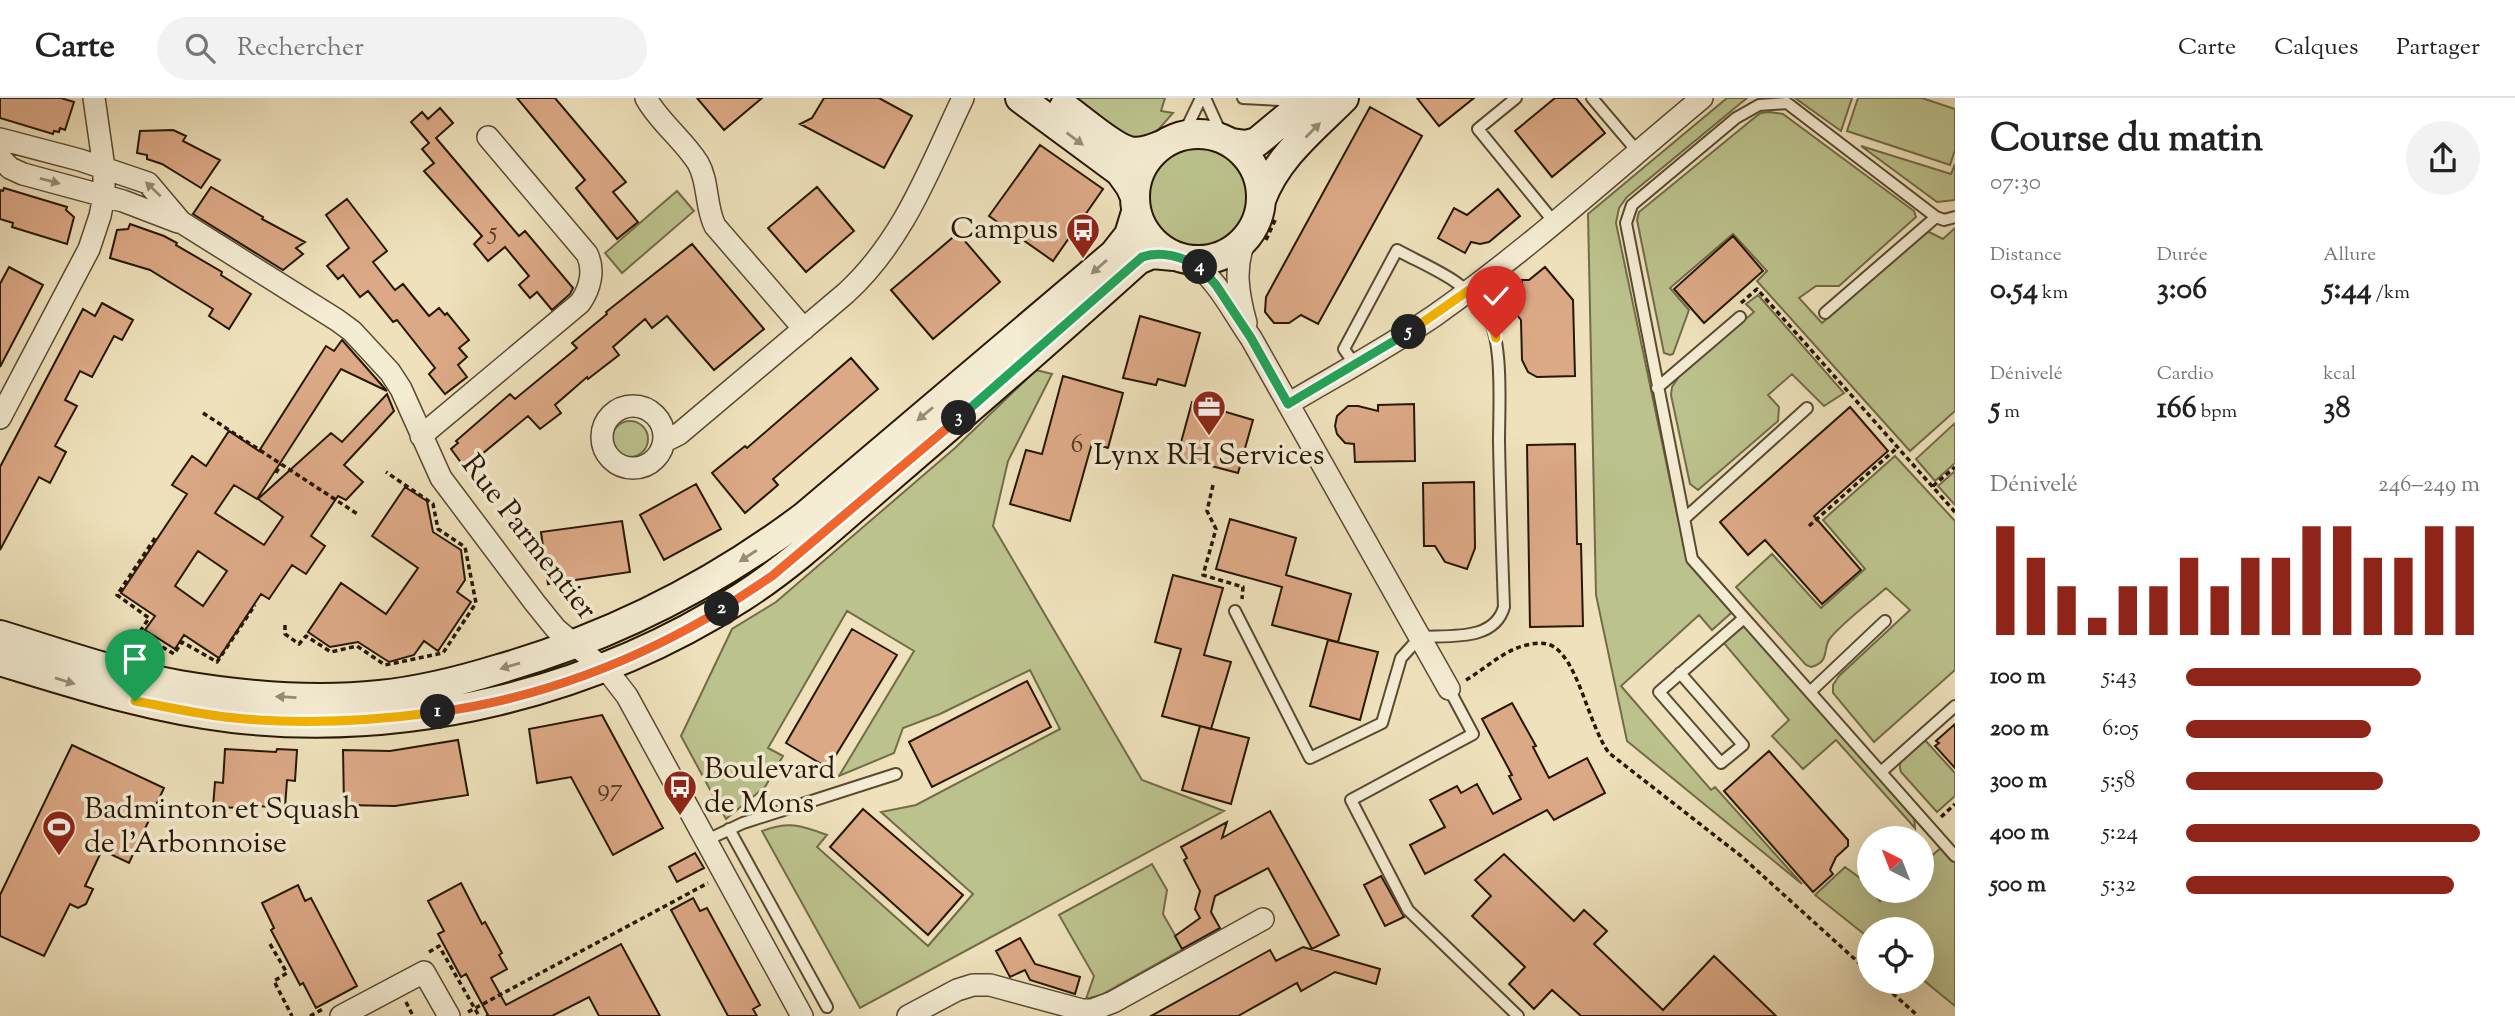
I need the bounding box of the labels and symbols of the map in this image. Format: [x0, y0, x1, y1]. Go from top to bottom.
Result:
one-way arrow [1304, 122, 1320, 139]
one-way arrow [1065, 131, 1083, 146]
one-way arrow [39, 177, 60, 187]
one-way arrow [144, 181, 161, 198]
place label: Campus [950, 209, 1058, 252]
bus stop icon: Campus [1064, 211, 1102, 260]
house number: 5 [487, 214, 498, 251]
pin: 4 [1182, 250, 1218, 284]
one-way arrow [1090, 259, 1108, 275]
pin [1466, 266, 1526, 338]
pin: 5 [1392, 314, 1426, 350]
office icon: Lynx RH Services [1190, 388, 1228, 437]
pin: 3 [942, 400, 976, 436]
one-way arrow [917, 406, 934, 421]
house number: 6 [1071, 427, 1083, 464]
place label: Lynx RH Services [1094, 435, 1324, 478]
street label: Rue Parmentier [450, 446, 606, 630]
one-way arrow [739, 549, 757, 563]
pin: 2 [704, 592, 740, 626]
pin [105, 629, 165, 701]
one-way arrow [499, 662, 520, 672]
one-way arrow [55, 676, 76, 686]
one-way arrow [275, 691, 297, 702]
pin: 1 [420, 694, 456, 730]
place label: Boulevard de Mons [704, 749, 836, 826]
bus stop icon: Boulevard de Mons [661, 768, 699, 817]
house number: 97 [597, 771, 623, 808]
place label: Badminton et Squash de l'Arbonnoise [84, 789, 361, 866]
sports icon: Badminton et Squash de l'Arbonnoise [40, 808, 78, 857]
north arrow [1857, 826, 1934, 903]

